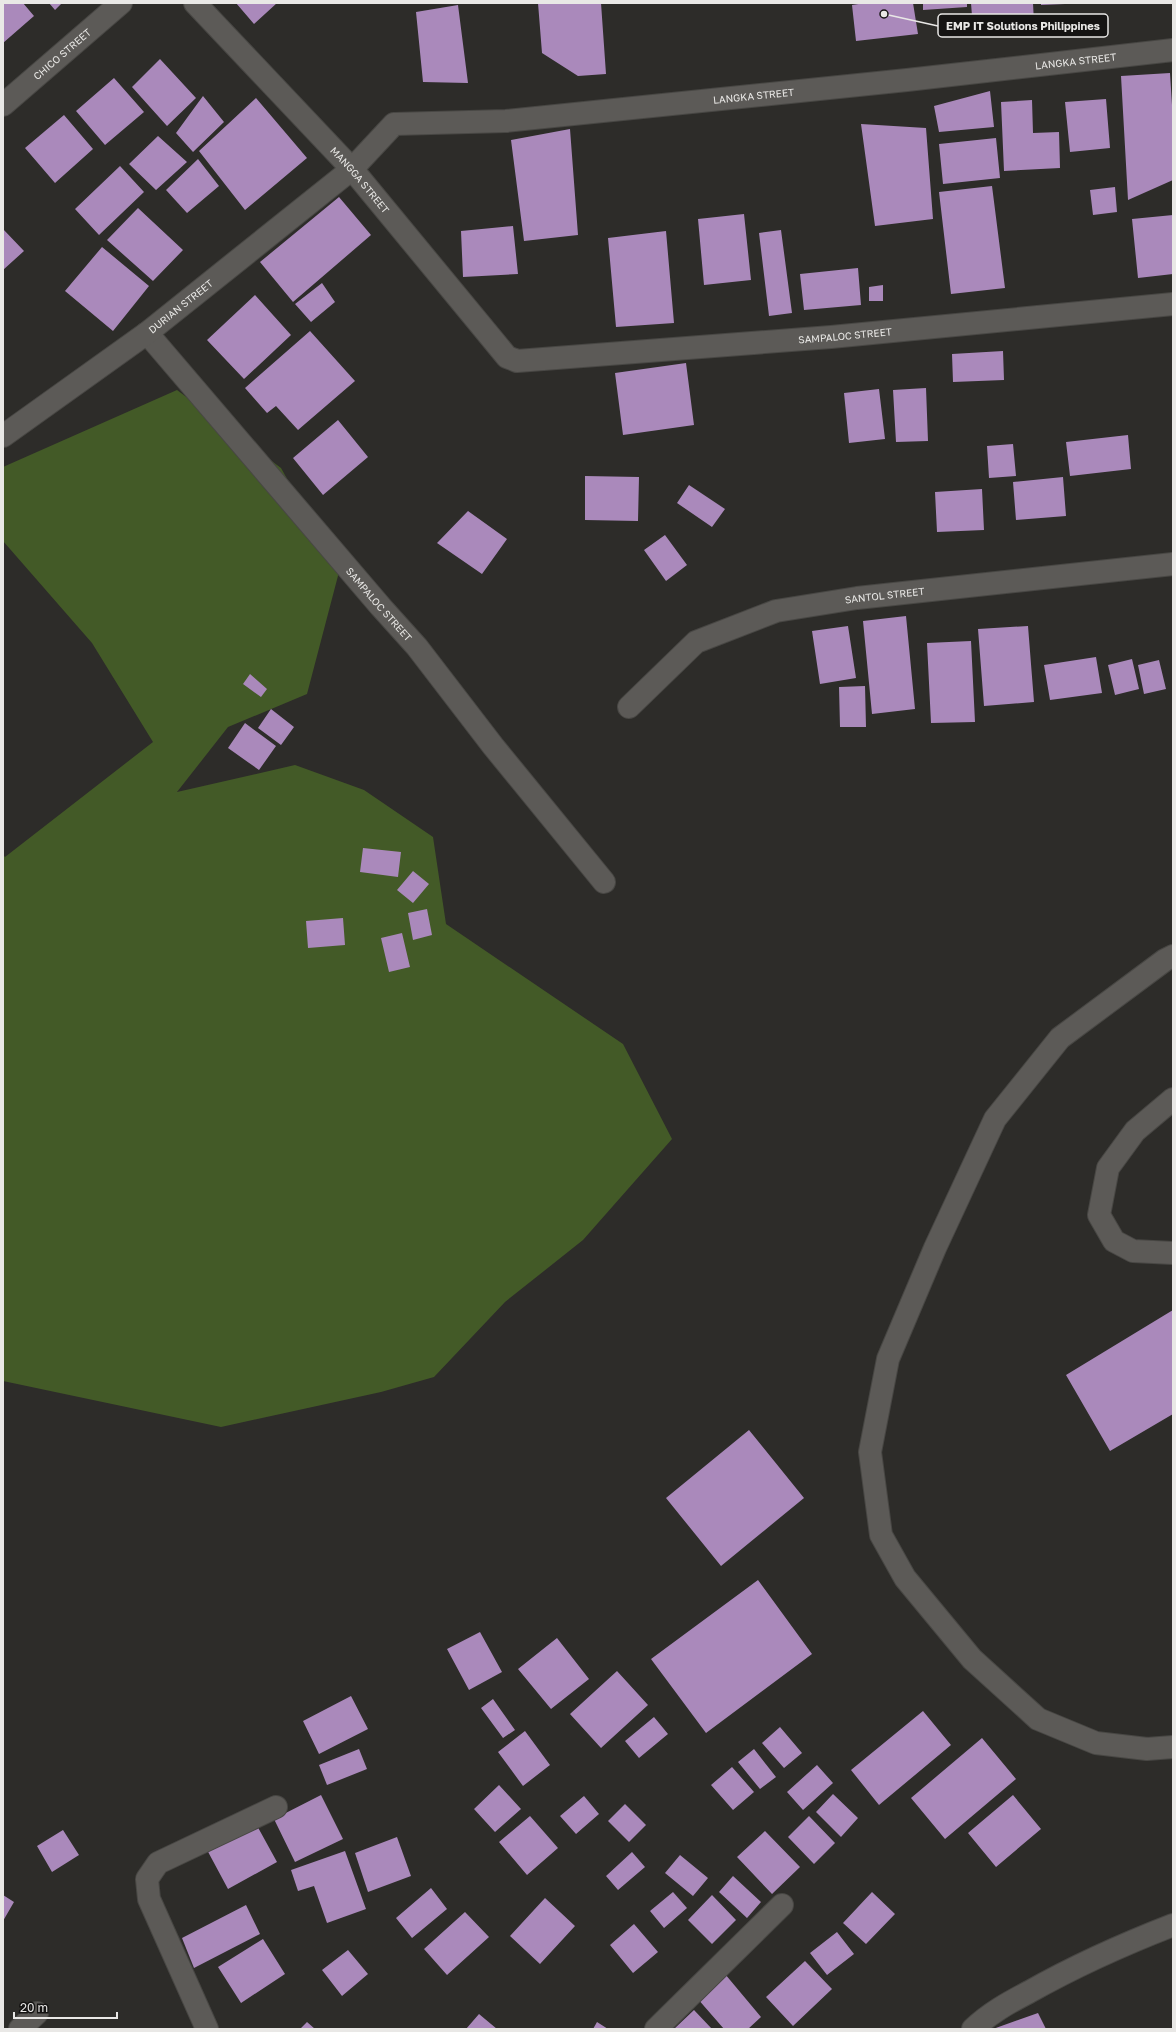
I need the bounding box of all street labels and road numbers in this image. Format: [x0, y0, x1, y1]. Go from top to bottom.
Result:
street label: CHICO STREET [31, 26, 93, 82]
street label: LANGKA STREET [1034, 50, 1117, 72]
street label: LANGKA STREET [712, 86, 795, 106]
street label: MANGGA STREET [328, 144, 392, 216]
street label: DURIAN STREET [146, 277, 215, 336]
street label: SAMPALOC STREET [798, 325, 892, 345]
street label: SAMPALOC STREET [344, 565, 415, 643]
street label: SANTOL STREET [844, 585, 925, 606]

